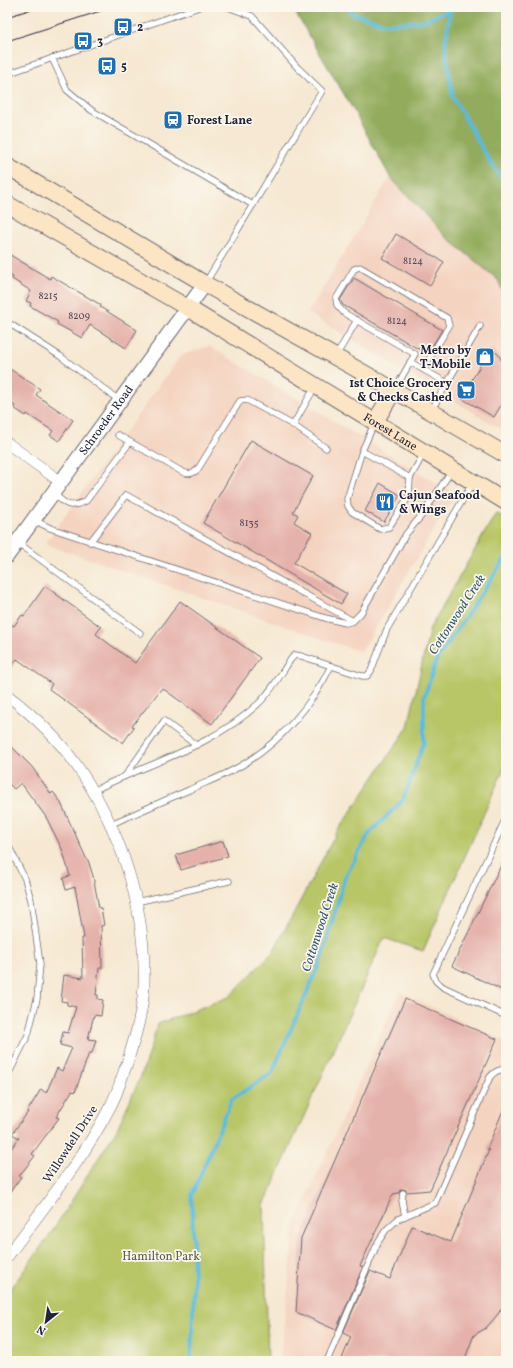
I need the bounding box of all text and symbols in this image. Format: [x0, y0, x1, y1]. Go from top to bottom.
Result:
bus stop icon: 2 [112, 16, 134, 38]
place label: 2 [137, 20, 143, 36]
bus stop icon: 3 [72, 30, 94, 52]
place label: 3 [97, 34, 103, 50]
bus stop icon: 5 [96, 55, 118, 77]
place label: 5 [121, 59, 127, 75]
station icon: Forest Lane [162, 109, 184, 131]
place label: Forest Lane [187, 113, 252, 129]
house number: 8124 [403, 254, 423, 268]
house number: 8215 [38, 289, 58, 303]
house number: 8209 [68, 309, 90, 323]
house number: 8124 [387, 314, 407, 328]
place label: Metro by T-Mobile [420, 343, 471, 373]
shop icon: Metro by T-Mobile [474, 346, 496, 368]
place label: 1st Choice Grocery & Checks Cashed [349, 376, 453, 406]
supermarket icon: 1st Choice Grocery & Checks Cashed [455, 379, 477, 401]
street label: Schroeder Road [76, 382, 138, 459]
street label: Forest Lane [360, 410, 420, 455]
place label: Cajun Seafood & Wings [399, 488, 480, 518]
restaurant icon: Cajun Seafood & Wings [374, 491, 396, 513]
house number: 8135 [240, 516, 259, 530]
water label: Cottonwood Creek [425, 571, 490, 659]
water label: Cottonwood Creek [298, 881, 344, 974]
street label: Willowdell Drive [40, 1103, 102, 1186]
park label: Hamilton Park [122, 1249, 200, 1265]
north arrow [26, 1302, 66, 1342]
text: N [35, 1321, 49, 1338]

